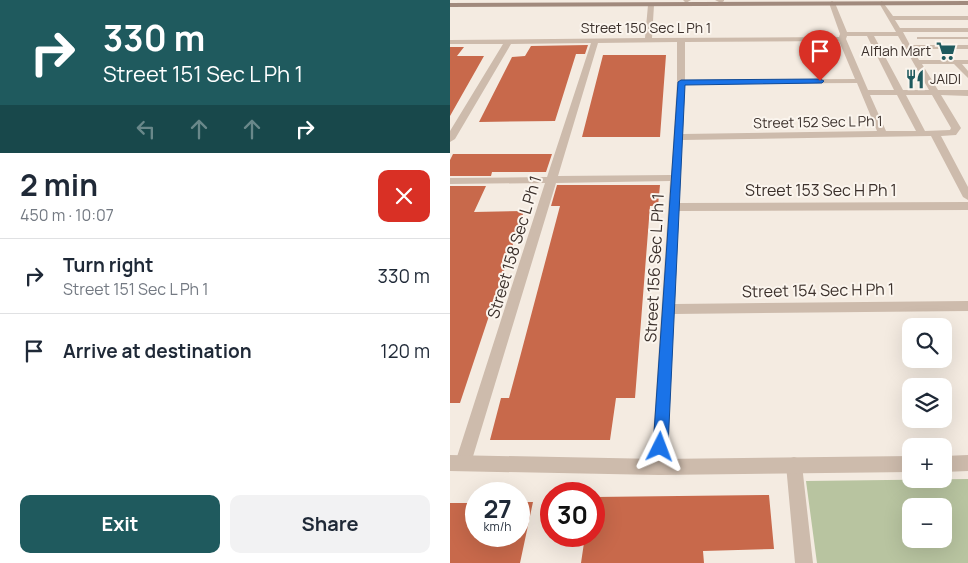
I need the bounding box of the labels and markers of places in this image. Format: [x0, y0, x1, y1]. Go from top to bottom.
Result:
pin [799, 30, 841, 81]
supermarket icon: Alflah Mart [935, 40, 957, 62]
place label: Alflah Mart [861, 41, 931, 60]
restaurant icon: JAIDI [904, 68, 926, 90]
place label: JAIDI [930, 69, 961, 88]

